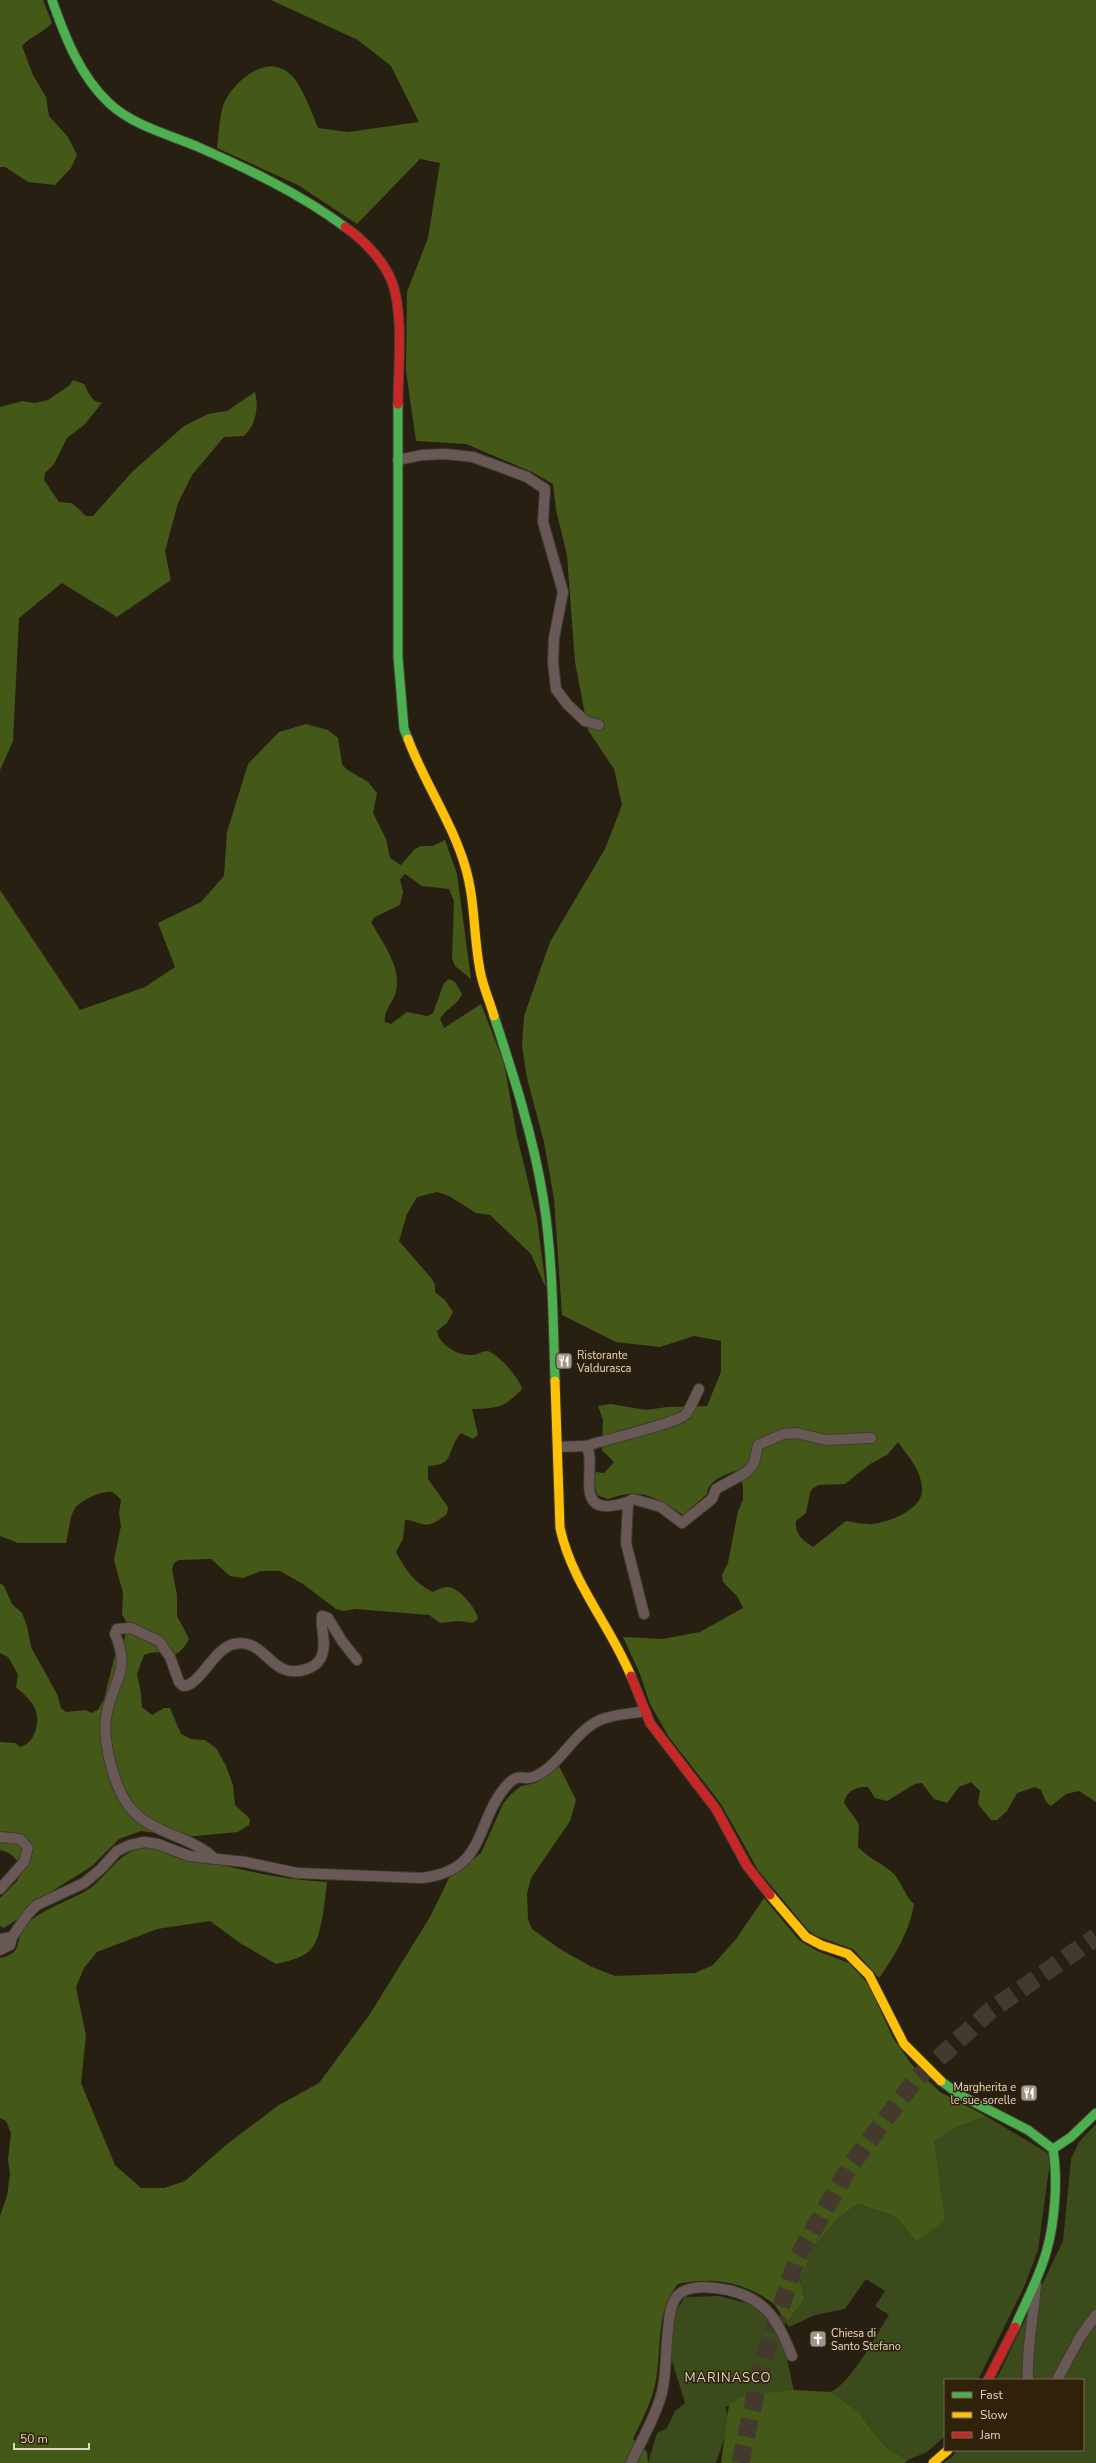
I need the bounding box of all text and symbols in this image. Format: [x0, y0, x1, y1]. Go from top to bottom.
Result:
place label: Ristorante Valdurasca [576, 1348, 632, 1376]
restaurant icon: Ristorante Valdurasca [554, 1351, 574, 1371]
place label: Margherita e le sue sorelle [951, 2080, 1016, 2108]
restaurant icon: Margherita e le sue sorelle [1019, 2083, 1039, 2103]
place label: Chiesa di Santo Stefano [831, 2326, 901, 2354]
church icon: Chiesa di Santo Stefano [808, 2329, 828, 2349]
district label: MARINASCO [684, 2369, 772, 2387]
legend [944, 2379, 1084, 2451]
text: Fast [980, 2387, 1003, 2403]
text: Slow [980, 2407, 1008, 2423]
scale bar [14, 2425, 89, 2451]
text: Jam [979, 2427, 1001, 2443]
text: 50 m [20, 2431, 48, 2447]

